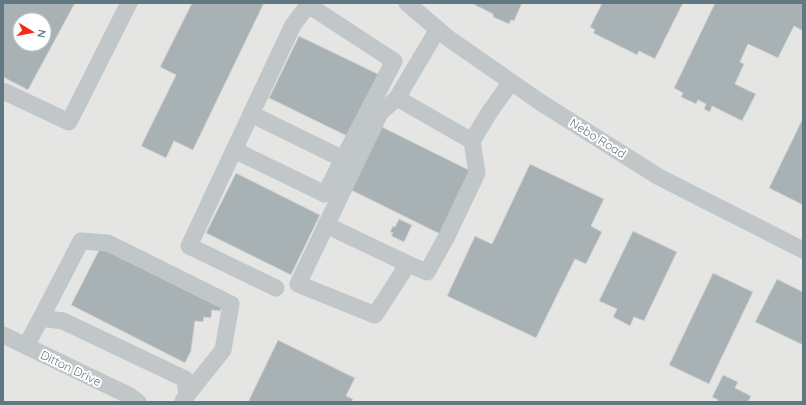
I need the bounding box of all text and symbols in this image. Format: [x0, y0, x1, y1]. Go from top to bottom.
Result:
north arrow [12, 12, 52, 52]
text: N [34, 29, 49, 39]
street label: Nebo Road [567, 115, 629, 161]
street label: Ditton Drive [38, 347, 104, 389]

